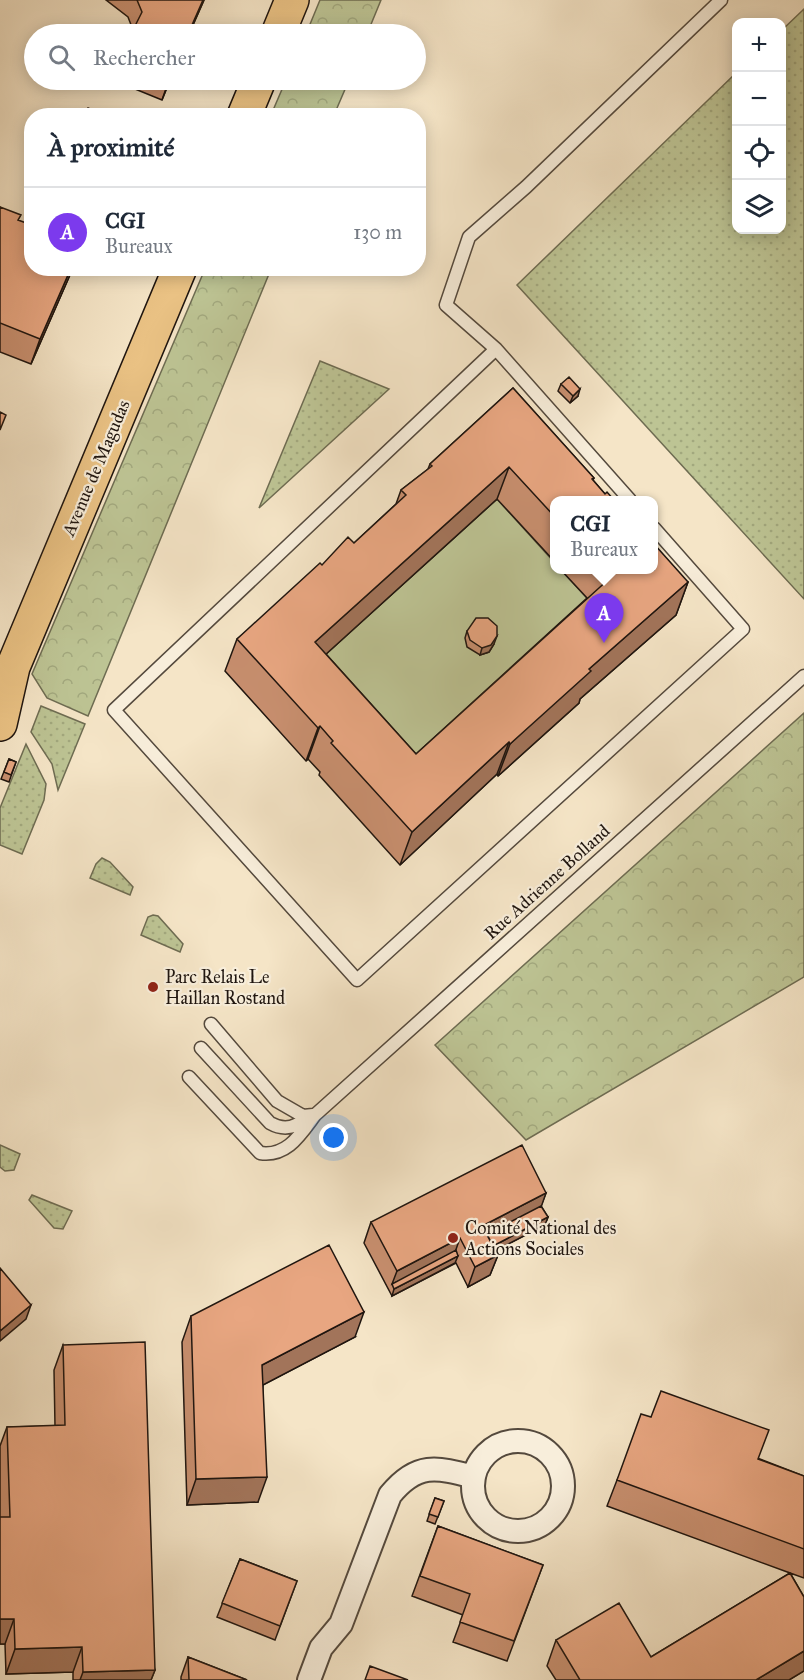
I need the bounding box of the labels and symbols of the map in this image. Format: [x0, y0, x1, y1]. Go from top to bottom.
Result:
street label: Avenue de Magudas [57, 397, 136, 541]
pin: A [584, 594, 624, 643]
street label: Rue Adrienne Bolland [480, 820, 614, 944]
place label: Parc Relais Le Haillan Rostand [165, 966, 285, 1009]
marker: Parc Relais Le Haillan Rostand [146, 980, 160, 994]
your location [319, 1123, 348, 1152]
place label: Comité National des Actions Sociales [464, 1217, 616, 1260]
marker: Comité National des Actions Sociales [446, 1231, 460, 1245]

